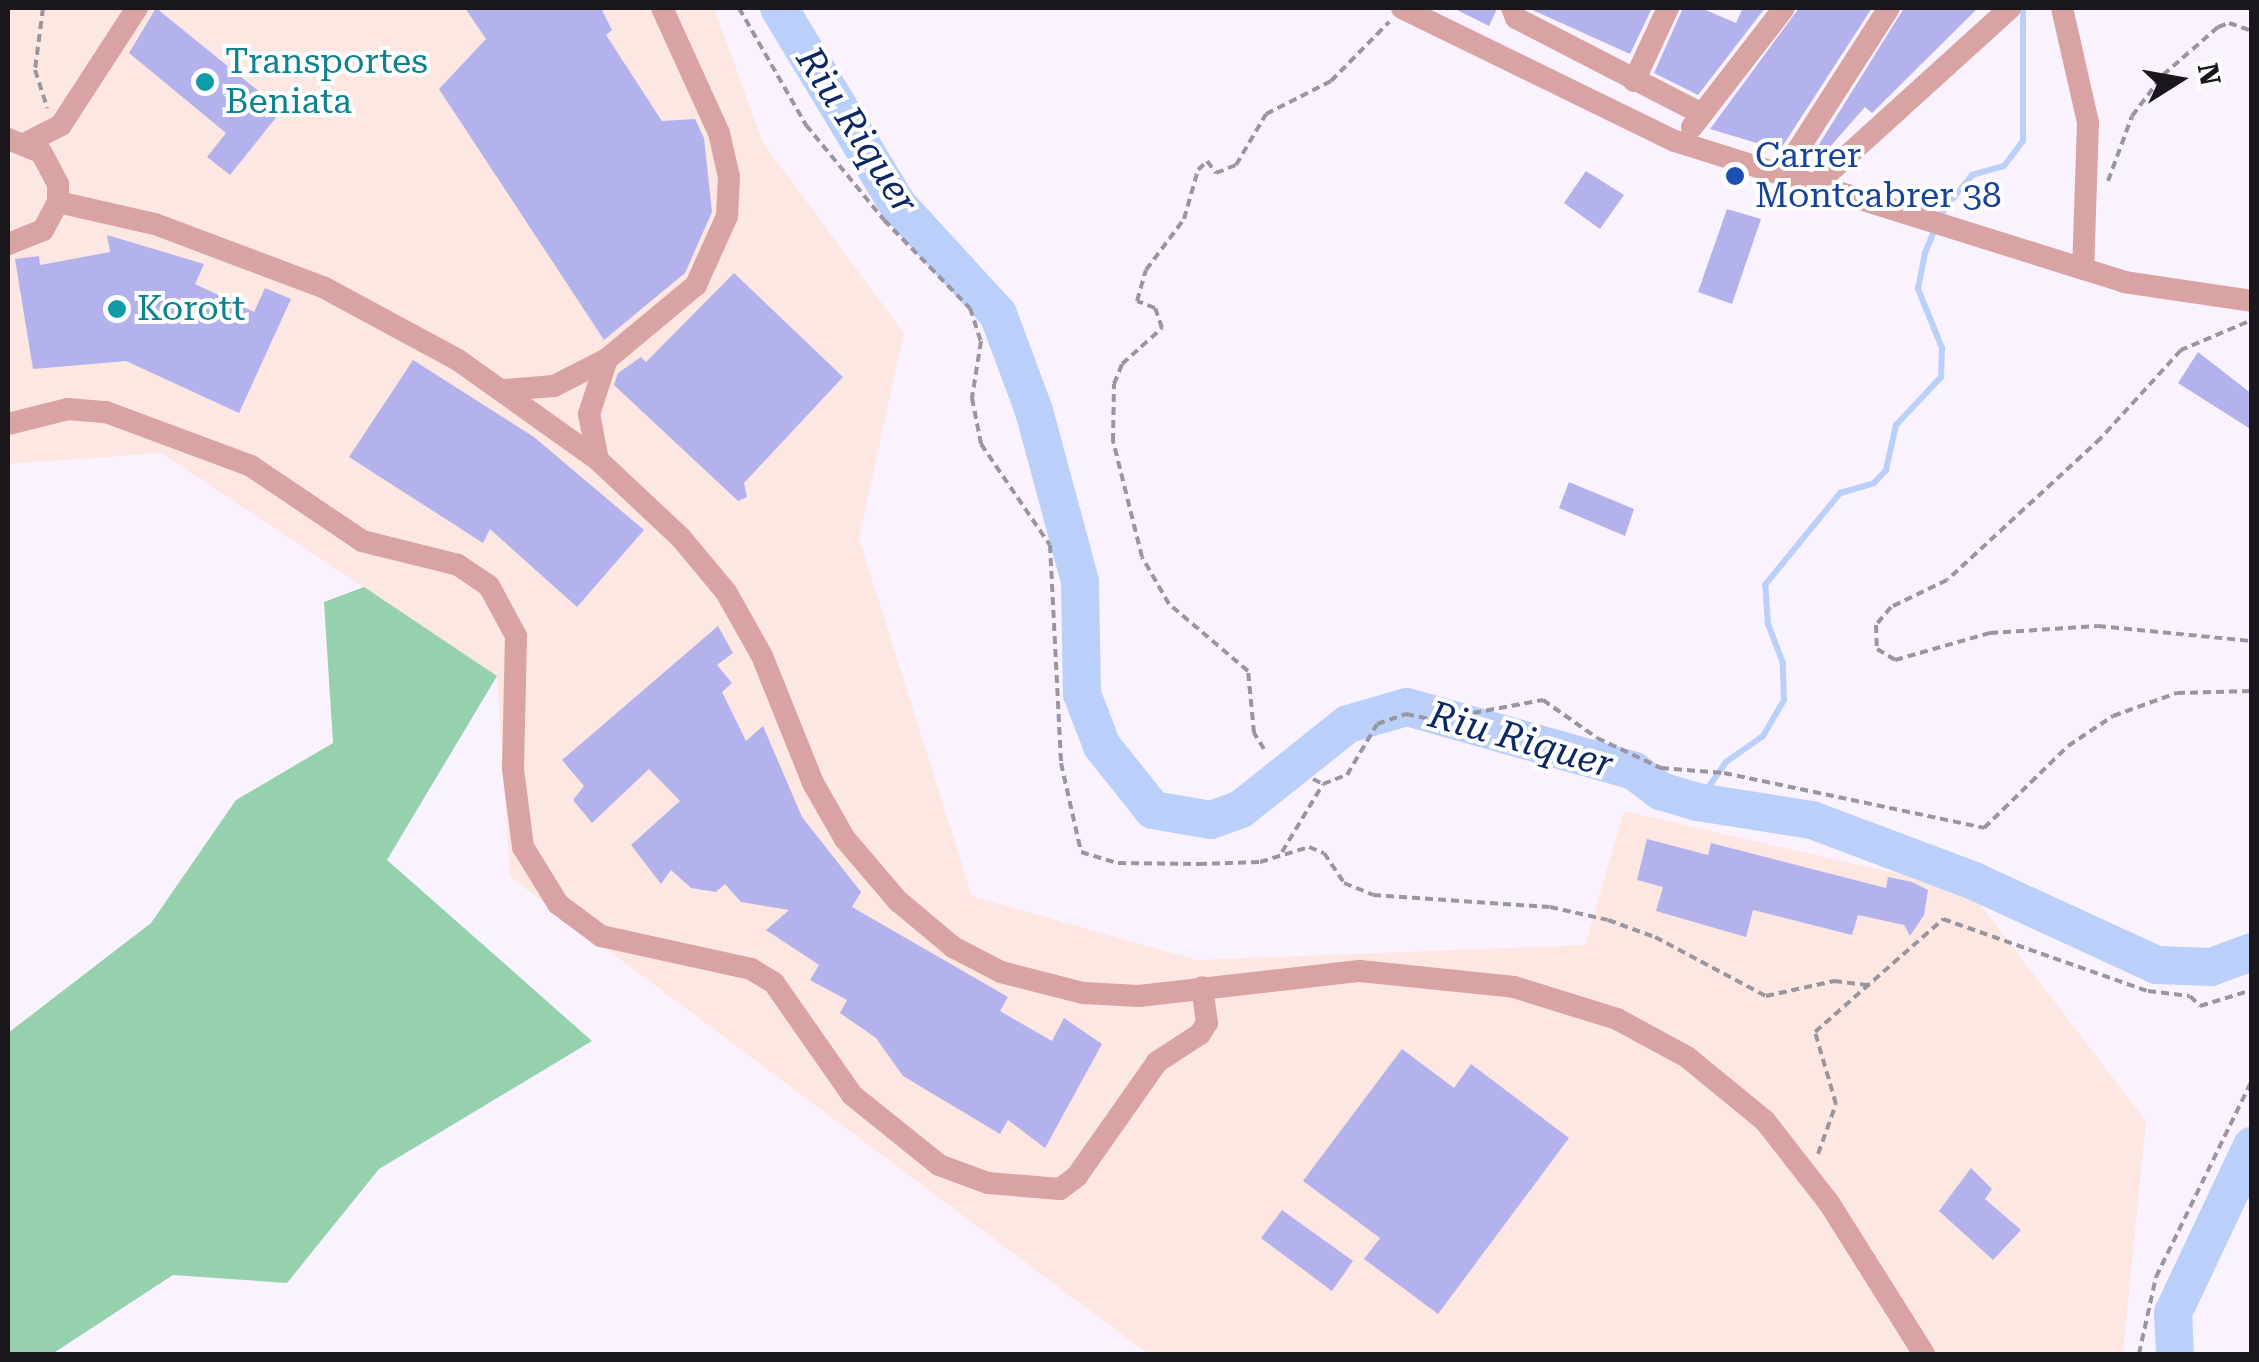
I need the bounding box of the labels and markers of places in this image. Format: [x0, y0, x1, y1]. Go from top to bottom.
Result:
place label: Transportes Beniata [225, 41, 428, 123]
marker: Transportes Beniata [194, 71, 216, 93]
place label: Carrer Montcabrer 38 [1755, 135, 2002, 217]
marker: Carrer Montcabrer 38 [1724, 165, 1746, 187]
place label: Korott [137, 288, 245, 330]
marker: Korott [106, 298, 128, 320]

